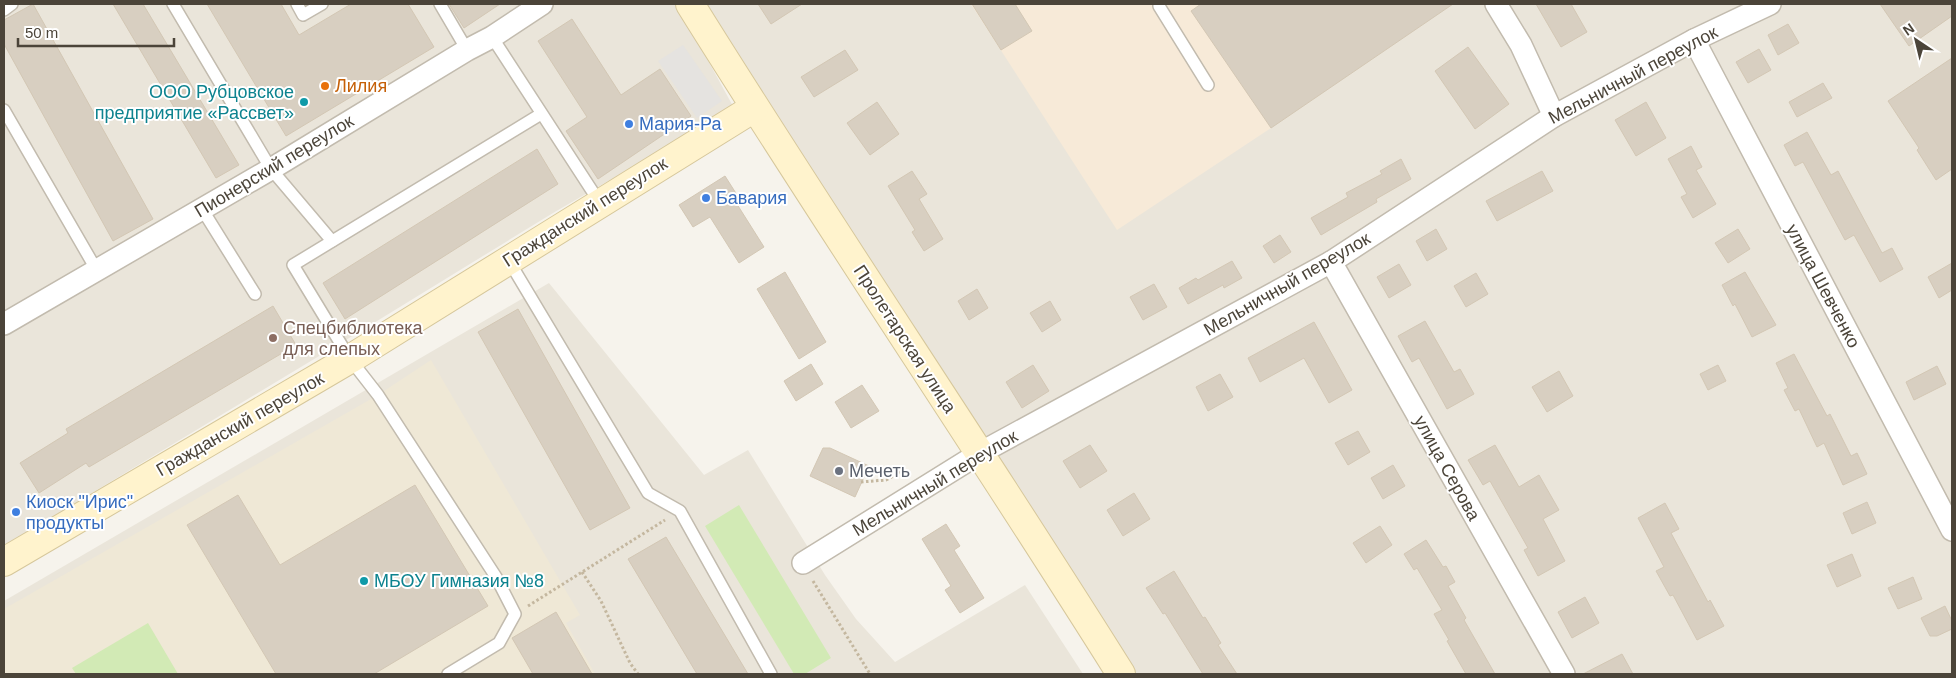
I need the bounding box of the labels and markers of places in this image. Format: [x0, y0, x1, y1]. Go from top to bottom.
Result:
place label: Лилия [335, 76, 387, 96]
marker: Лилия [319, 80, 331, 92]
place label: ООО Рубцовское предприятие «Рассвет» [95, 82, 294, 123]
marker: ООО Рубцовское предприятие «Рассвет» [298, 96, 310, 108]
place label: Мария-Ра [639, 114, 722, 134]
marker: Мария-Ра [623, 118, 635, 130]
place label: Бавария [716, 188, 787, 208]
marker: Бавария [700, 192, 712, 204]
place label: Спецбиблиотека для слепых [283, 318, 423, 359]
marker: Спецбиблиотека для слепых [267, 332, 279, 344]
place label: Мечеть [849, 461, 910, 481]
marker: Мечеть [833, 465, 845, 477]
place label: Киоск "Ирис" продукты [26, 492, 133, 533]
marker: Киоск "Ирис" продукты [10, 506, 22, 518]
place label: МБОУ Гимназия №8 [374, 571, 544, 591]
marker: МБОУ Гимназия №8 [358, 575, 370, 587]

